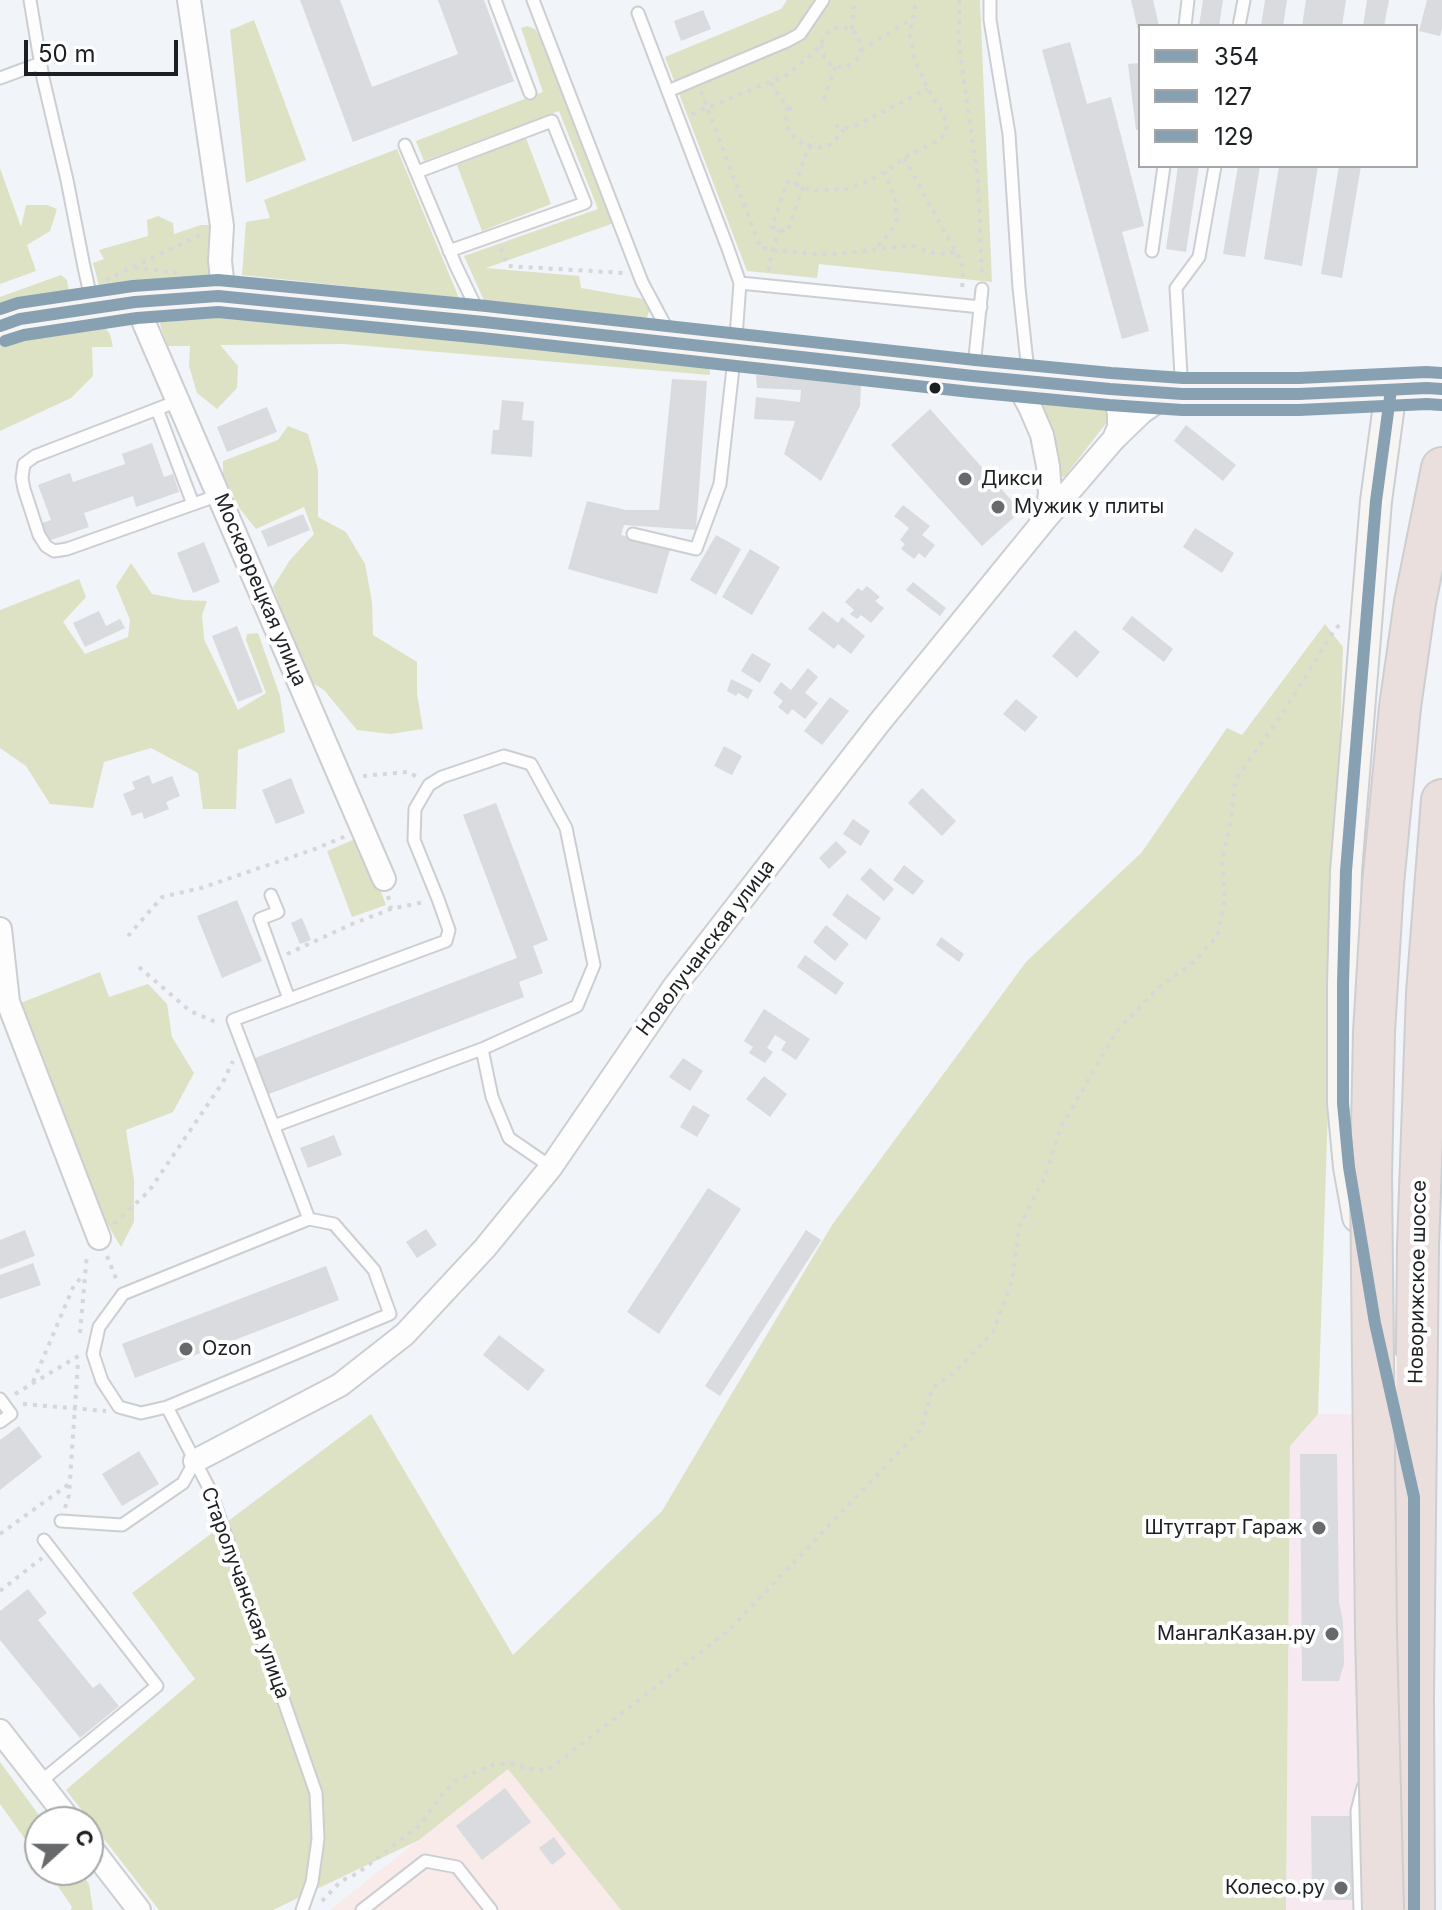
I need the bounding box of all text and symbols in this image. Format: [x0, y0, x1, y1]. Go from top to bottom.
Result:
scale bar [28, 24, 182, 74]
legend [1138, 24, 1418, 168]
text: 50 m [38, 39, 96, 68]
text: 354 [1214, 42, 1259, 71]
text: 127 [1214, 82, 1252, 111]
text: 129 [1214, 122, 1253, 151]
unlabelled marker [927, 380, 943, 396]
place label: Дикси [981, 467, 1043, 491]
marker: Дикси [956, 470, 974, 488]
street label: Москворецкая улица [208, 490, 312, 690]
place label: Мужик у плиты [1014, 495, 1164, 519]
marker: Мужик у плиты [989, 498, 1007, 516]
street label: Новолучанская улица [632, 855, 780, 1041]
street label: Новорижское шоссе [1404, 1180, 1432, 1384]
place label: Ozon [202, 1337, 252, 1361]
marker: Ozon [177, 1340, 195, 1358]
street label: Старолучанская улица [196, 1484, 294, 1702]
place label: Штутгарт Гараж [1144, 1516, 1303, 1540]
marker: Штутгарт Гараж [1310, 1519, 1328, 1537]
place label: МангалКазан.ру [1157, 1622, 1316, 1646]
marker: МангалКазан.ру [1323, 1625, 1341, 1643]
north arrow [24, 1806, 104, 1886]
text: С [69, 1826, 100, 1850]
place label: Колесо.ру [1225, 1876, 1325, 1900]
marker: Колесо.ру [1332, 1879, 1350, 1897]

